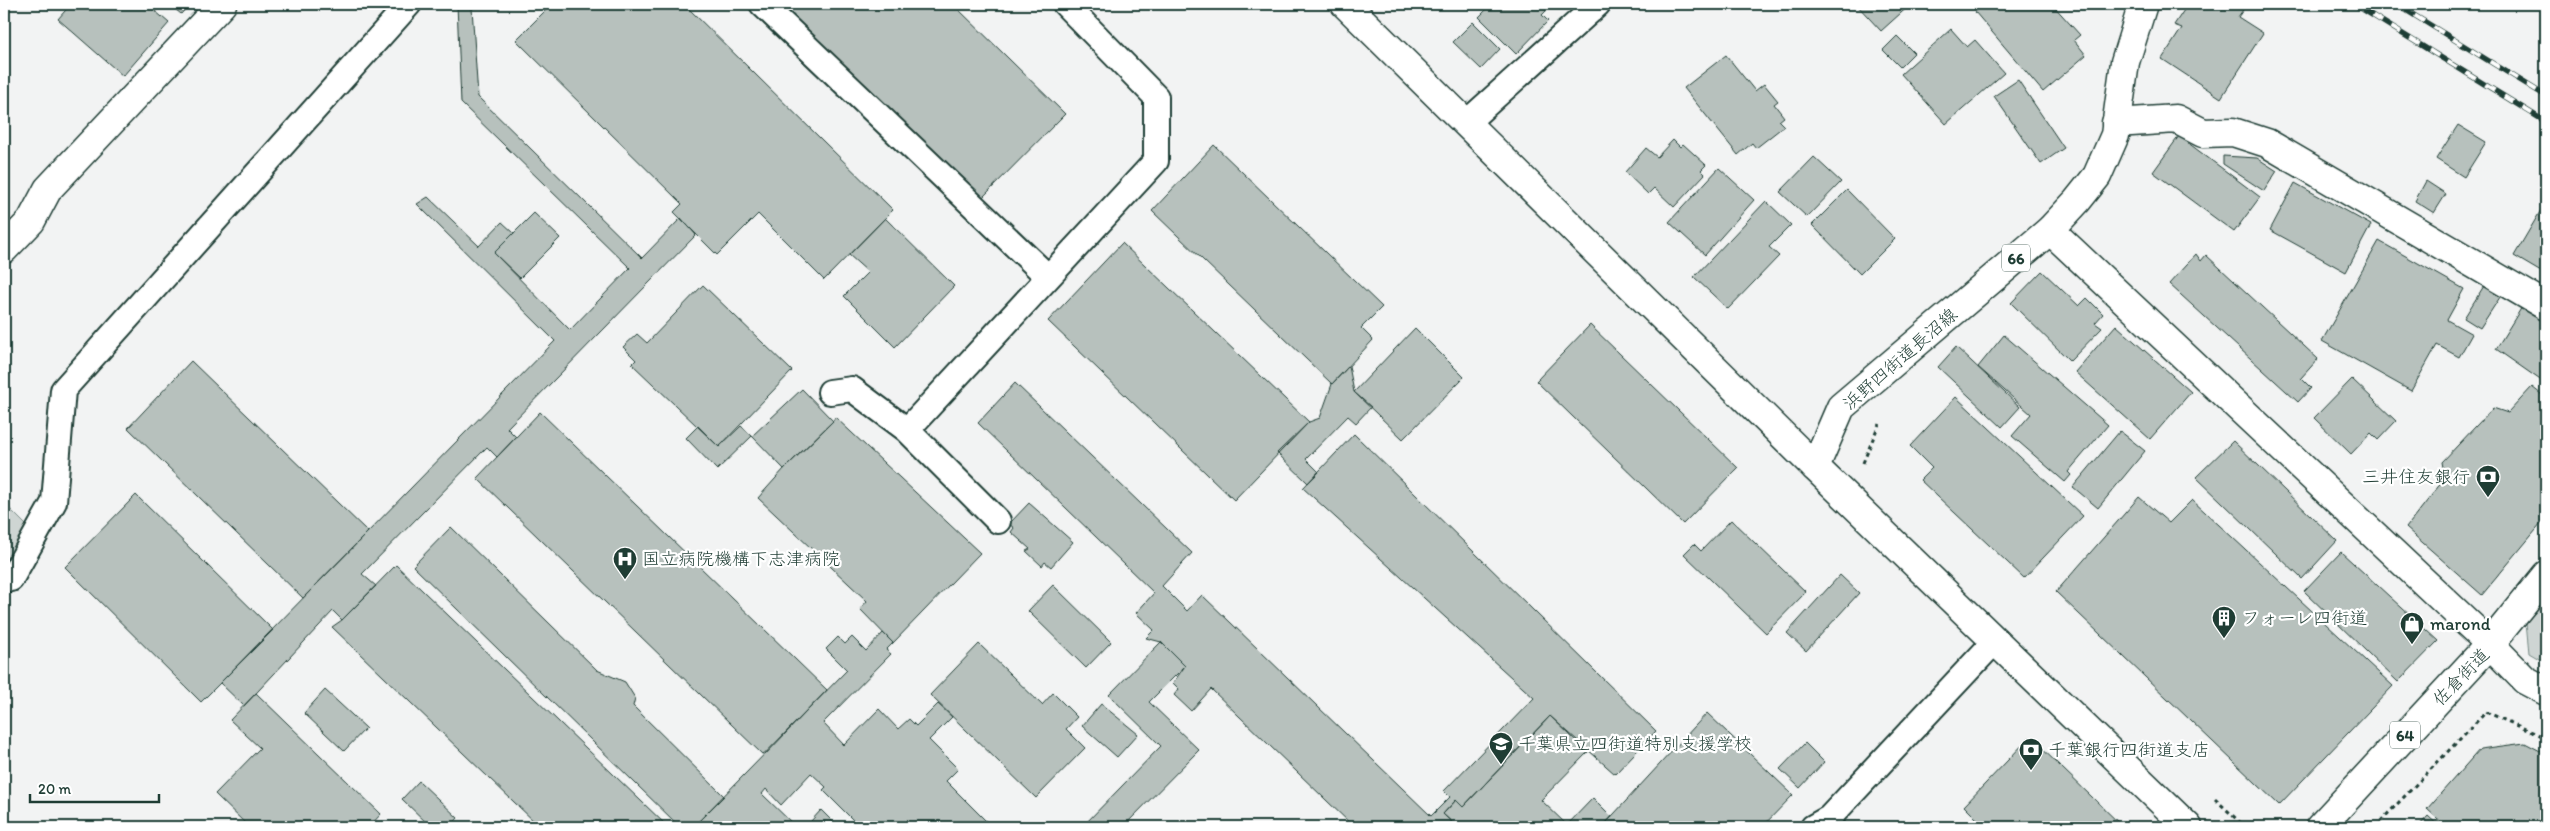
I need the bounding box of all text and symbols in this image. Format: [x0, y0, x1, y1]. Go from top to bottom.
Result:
road number: 66 [2002, 244, 2030, 272]
street label: 浜野四街道長沼線 [1838, 303, 1962, 415]
bank icon: 三井住友銀行 [2475, 464, 2501, 498]
place label: 三井住友銀行 [2362, 466, 2470, 488]
hospital icon: 国立病院機構下志津病院 [612, 546, 638, 580]
place label: 国立病院機構下志津病院 [642, 548, 840, 570]
building icon: フォーレ四街道 [2211, 605, 2237, 639]
place label: フォーレ四街道 [2242, 607, 2367, 629]
shop icon: marond [2399, 611, 2425, 645]
place label: marond [2430, 613, 2491, 635]
street label: 佐倉街道 [2428, 643, 2494, 711]
road number: 64 [2390, 722, 2420, 748]
school or university icon: 千葉県立四街道特別支援学校 [1488, 731, 1514, 765]
place label: 千葉県立四街道特別支援学校 [1518, 733, 1752, 755]
bank icon: 千葉銀行四街道支店 [2018, 737, 2044, 771]
place label: 千葉銀行四街道支店 [2048, 739, 2210, 761]
scale bar [30, 771, 159, 803]
text: 20 m [38, 780, 72, 798]

